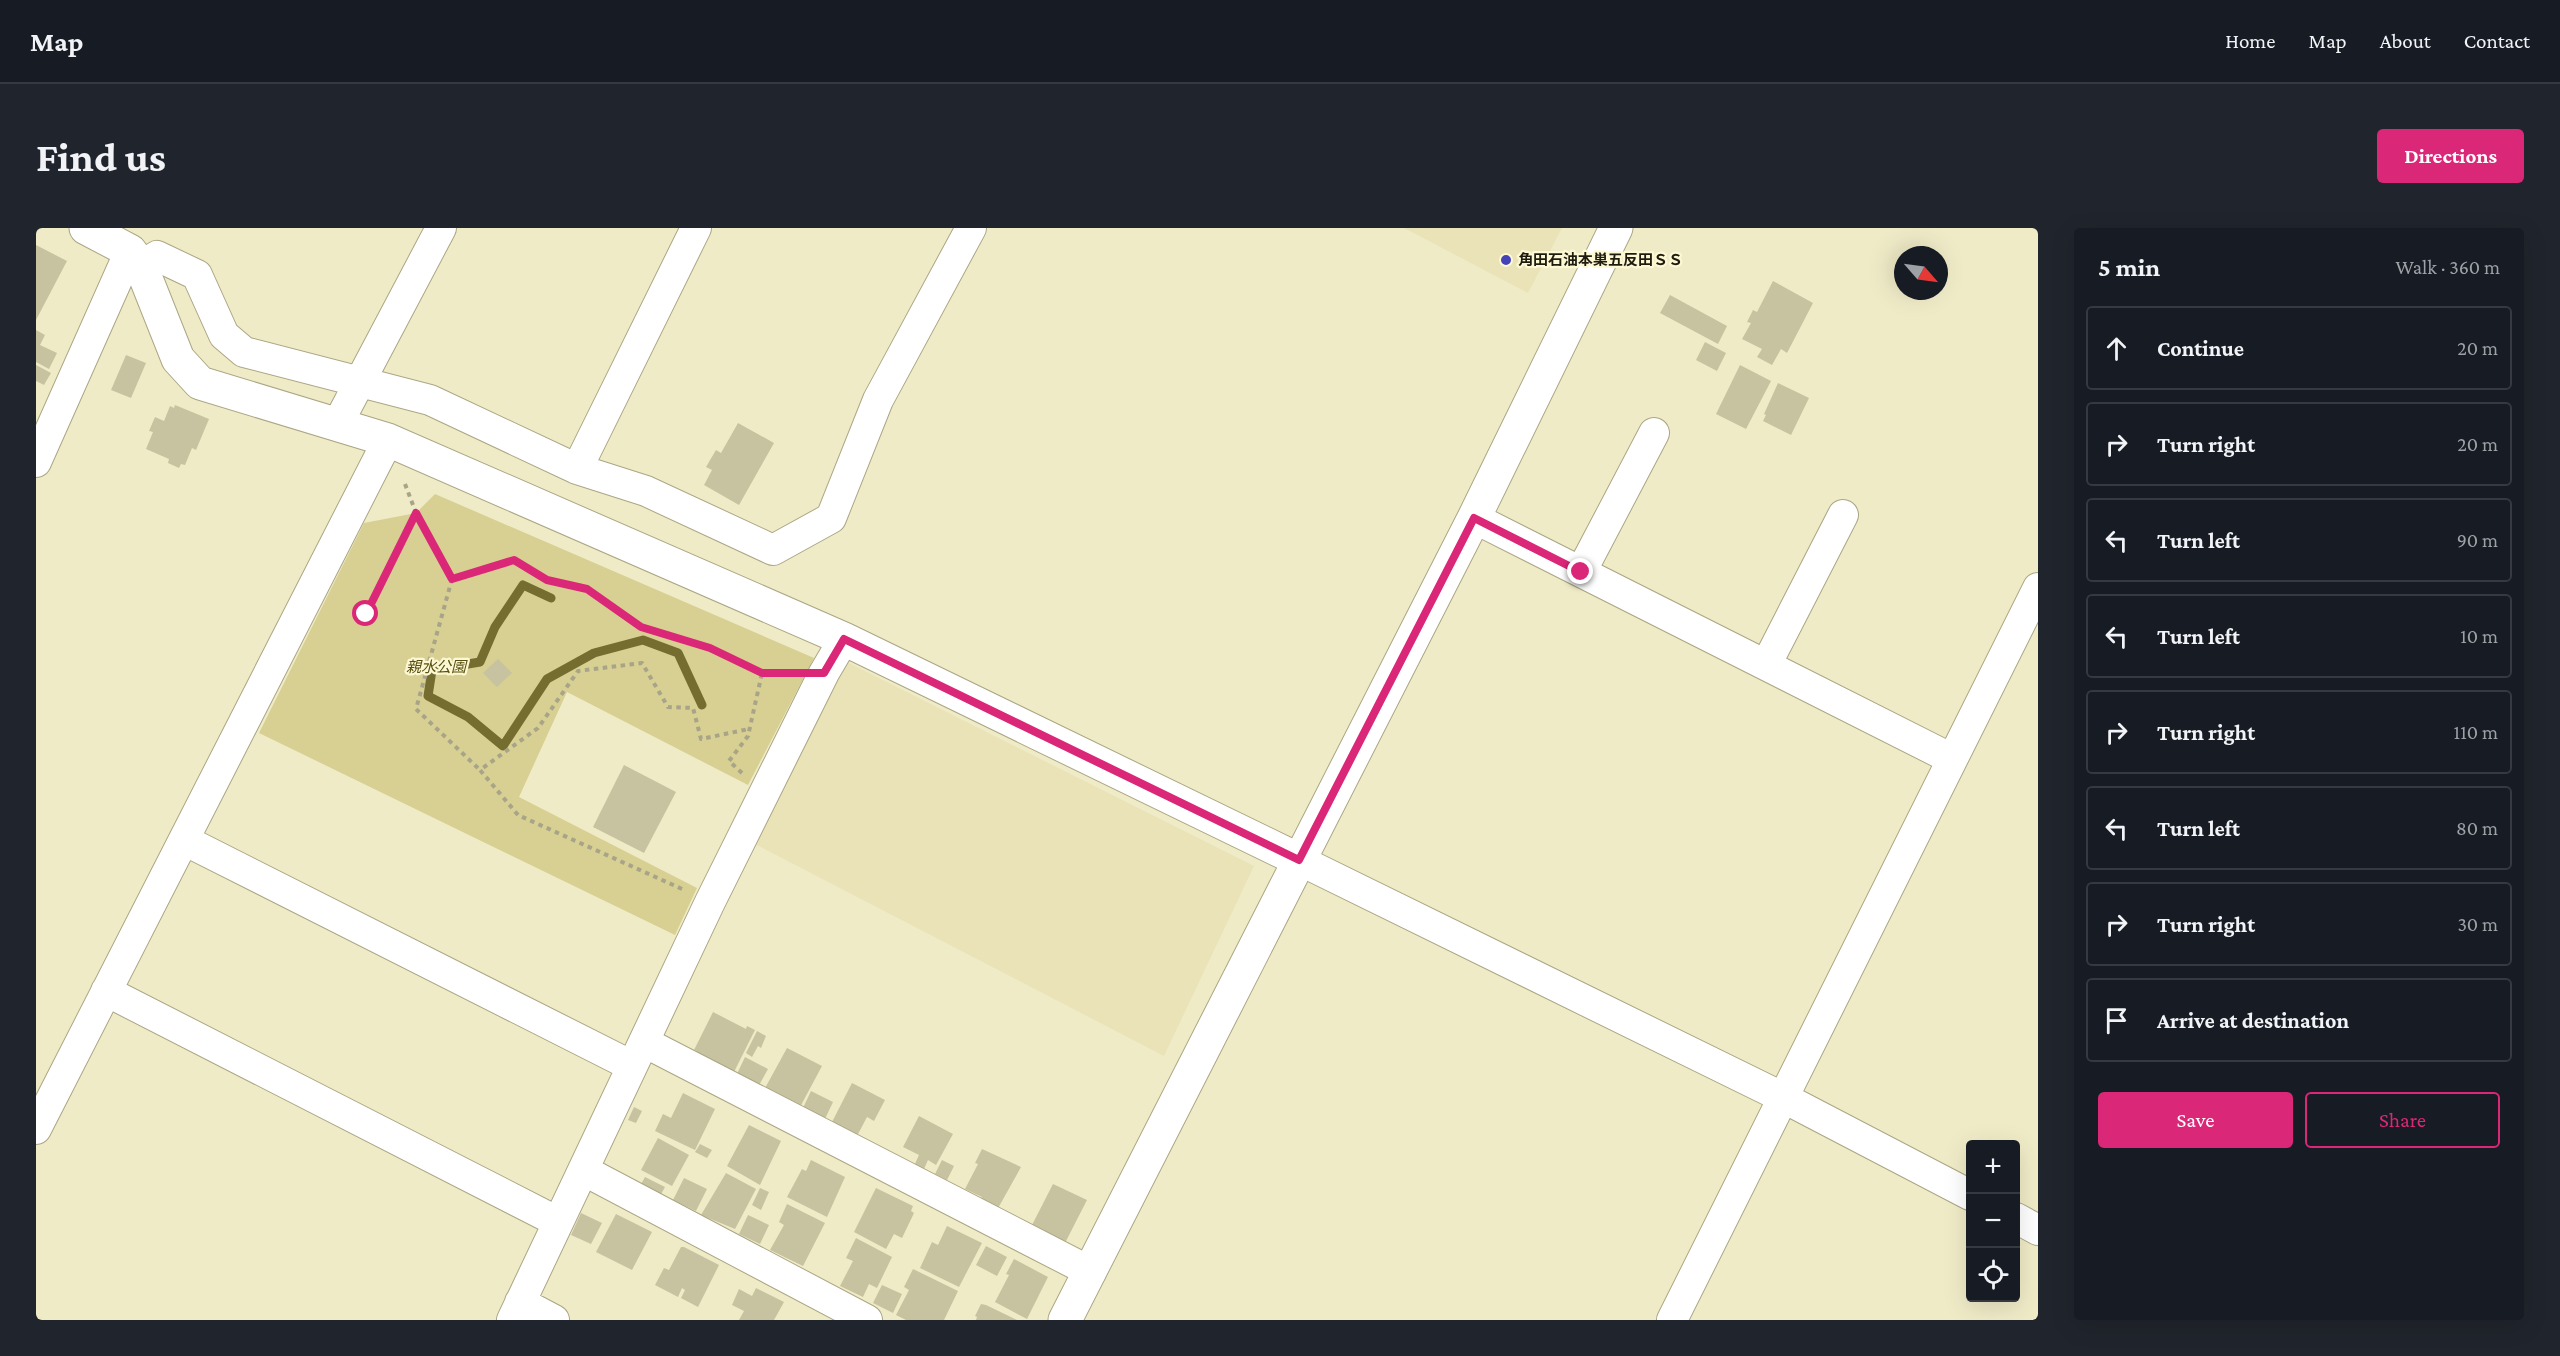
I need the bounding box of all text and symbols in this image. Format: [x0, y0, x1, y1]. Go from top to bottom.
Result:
text: Map [30, 26, 83, 57]
text: Home [2225, 29, 2275, 53]
text: Map [2308, 29, 2347, 53]
text: About [2380, 29, 2431, 53]
text: Contact [2464, 29, 2530, 53]
button: Directions [2377, 129, 2524, 183]
text: Find us [36, 133, 166, 180]
north arrow [1894, 246, 1948, 300]
place label: 角田石油本巣五反田ＳＳ [1518, 252, 1683, 268]
marker: 角田石油本巣五反田ＳＳ [1499, 253, 1513, 267]
text: 5 min [2098, 253, 2160, 282]
text: Walk · 360 m [2395, 256, 2500, 278]
icon: ahead [2100, 332, 2133, 365]
text: Continue [2157, 336, 2244, 361]
text: 20 m [2457, 337, 2498, 359]
icon: right [2100, 428, 2133, 461]
text: Turn right [2157, 432, 2255, 457]
text: 20 m [2457, 433, 2498, 455]
icon: left [2100, 524, 2133, 557]
text: Turn left [2157, 528, 2240, 553]
text: 90 m [2457, 529, 2498, 551]
route end [1567, 558, 1593, 584]
route start [352, 600, 378, 626]
icon: left [2100, 620, 2133, 653]
text: Turn left [2157, 624, 2240, 649]
text: 10 m [2460, 625, 2498, 647]
park label: 親水公園 [406, 659, 468, 675]
icon: right [2100, 716, 2133, 749]
text: Turn right [2157, 720, 2255, 745]
text: 110 m [2454, 721, 2498, 743]
icon: left [2100, 812, 2133, 845]
text: Turn left [2157, 816, 2240, 841]
text: 80 m [2456, 817, 2498, 839]
icon: right [2100, 908, 2133, 941]
text: Turn right [2157, 912, 2255, 937]
text: 30 m [2457, 913, 2498, 935]
icon: arrive [2100, 1004, 2133, 1037]
text: Arrive at destination [2157, 1008, 2349, 1033]
button: Save [2098, 1092, 2293, 1148]
button: Share [2305, 1092, 2500, 1148]
map controls [1966, 1140, 2020, 1302]
button: + [1966, 1140, 2020, 1194]
button: − [1966, 1194, 2020, 1248]
button: locate [1966, 1248, 2020, 1302]

